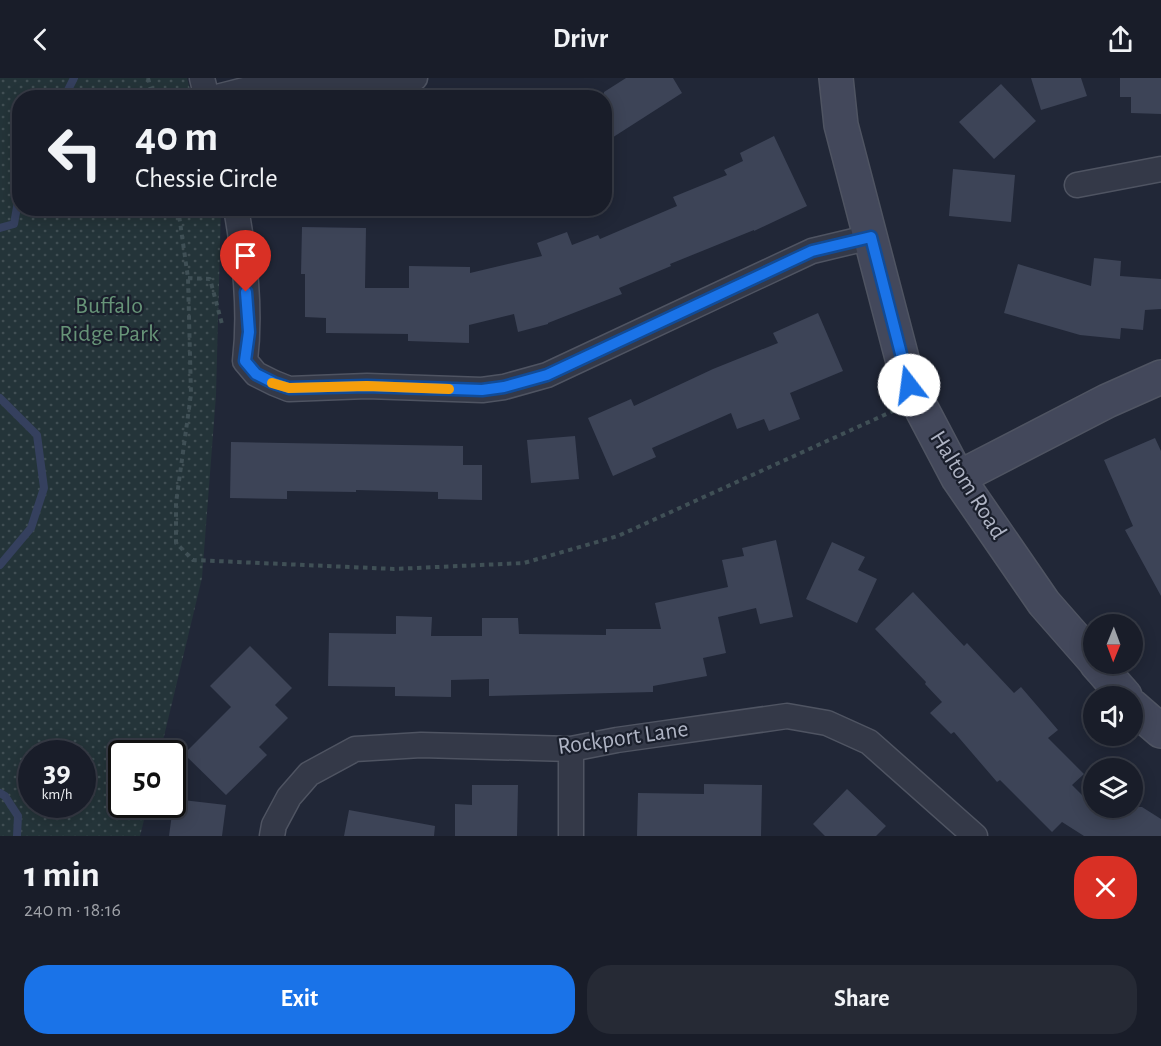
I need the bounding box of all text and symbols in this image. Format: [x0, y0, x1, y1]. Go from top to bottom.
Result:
icon: back [24, 23, 57, 56]
icon: share [1104, 23, 1137, 56]
text: Drivr [553, 25, 608, 52]
icon: left [36, 114, 114, 192]
text: 40 m [135, 116, 218, 158]
text: Chessie Circle [135, 165, 278, 192]
pin [220, 230, 271, 292]
icon: arrive [229, 239, 262, 272]
park label: Buffalo Ridge Park [59, 294, 159, 346]
position arrow [877, 353, 941, 417]
street label: Haltom Road [925, 427, 1011, 543]
north arrow [1083, 614, 1143, 674]
map controls [1083, 614, 1143, 818]
button: sound [1083, 686, 1143, 746]
street label: Rockport Lane [556, 717, 690, 759]
speed limit sign: 50 [108, 740, 186, 818]
text: 39 [43, 757, 71, 787]
button: layers [1083, 758, 1143, 818]
text: km/h [42, 787, 72, 802]
button: close [1074, 856, 1137, 919]
text: 1 min [24, 857, 100, 893]
text: 240 m · 18:16 [24, 900, 121, 920]
button: Exit [24, 965, 575, 1034]
button: Share [587, 965, 1137, 1034]

